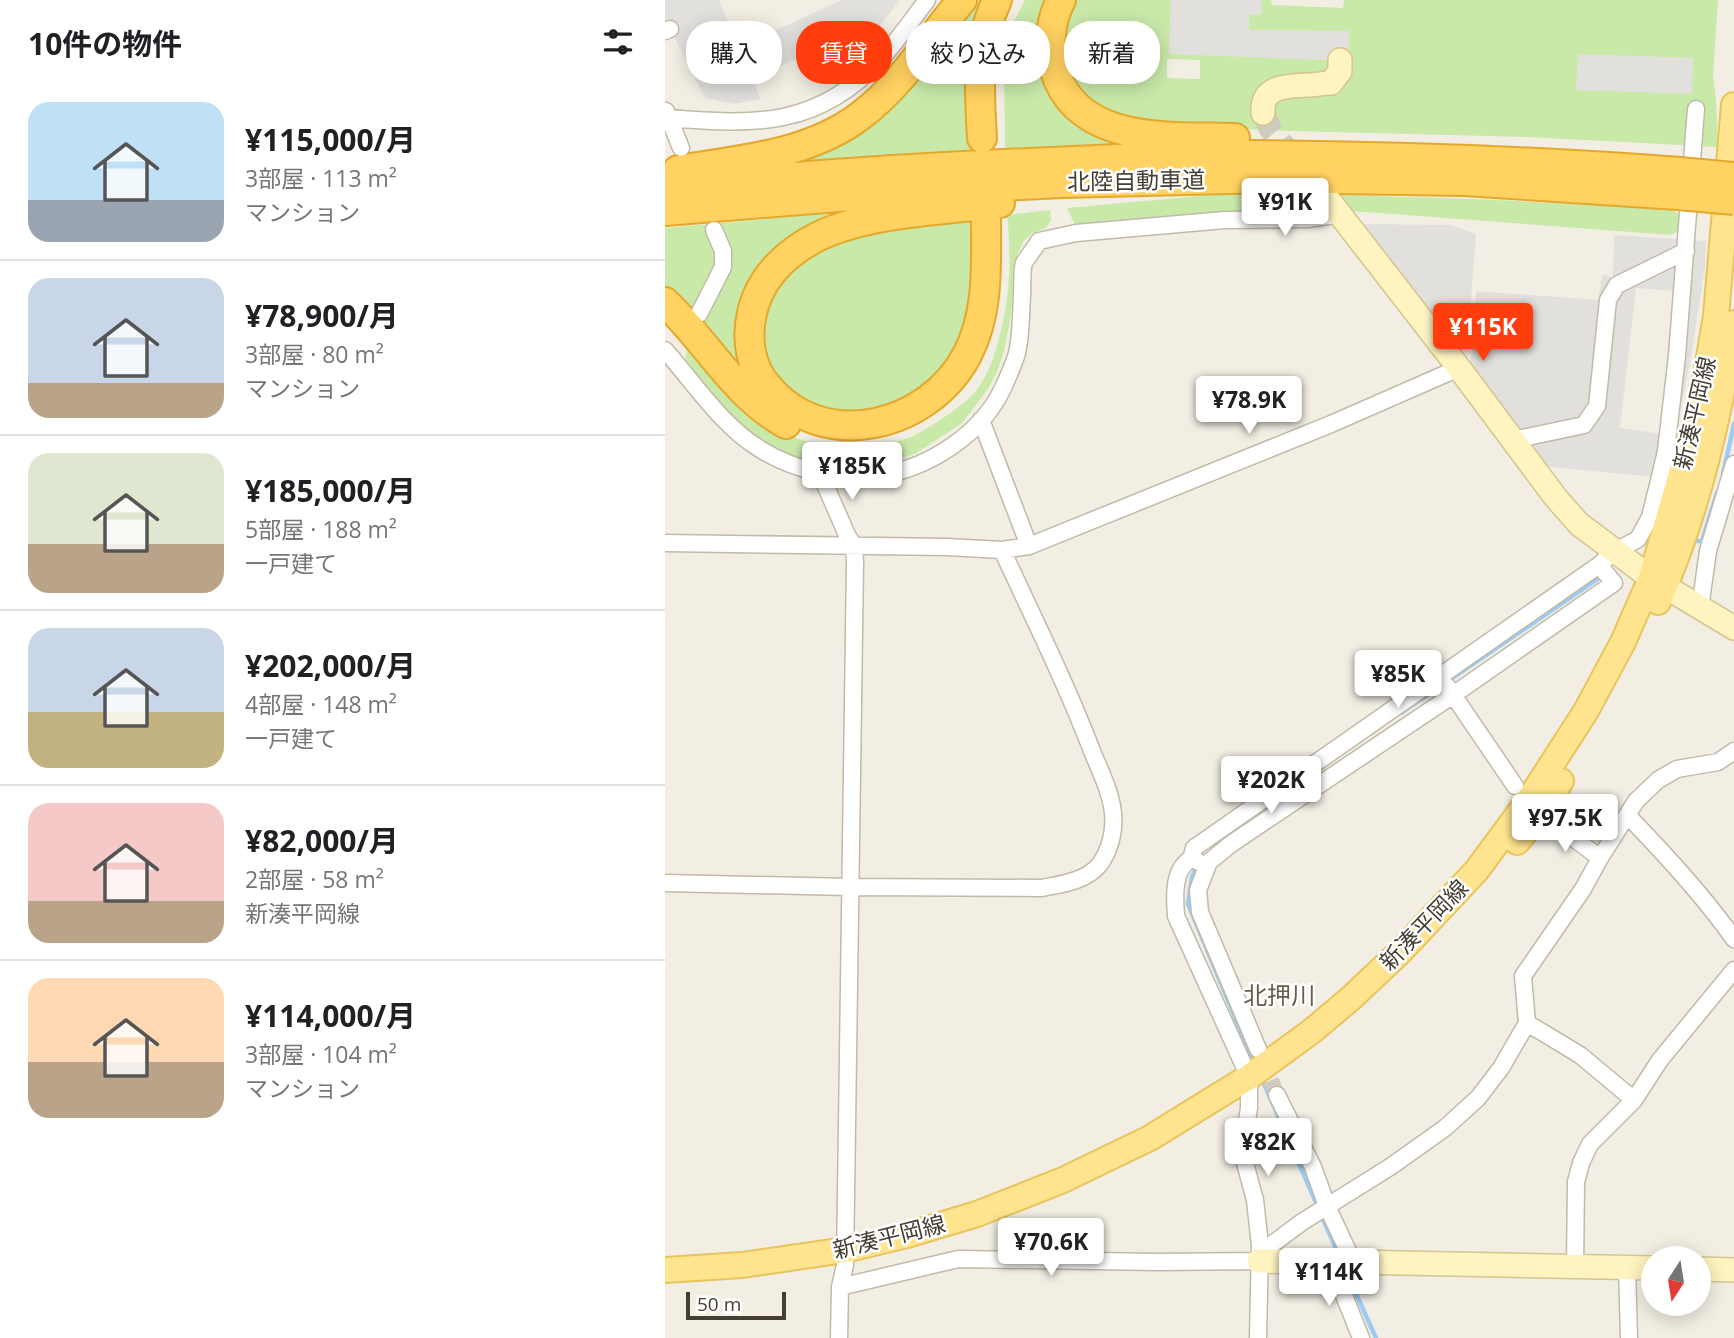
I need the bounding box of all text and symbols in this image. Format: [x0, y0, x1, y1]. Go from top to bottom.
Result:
chip: 購入 [686, 21, 782, 84]
chip: 賃貸 [796, 21, 892, 84]
chip: 絞り込み [906, 21, 1050, 84]
chip: 新着 [1064, 21, 1160, 84]
text: 10件の物件 [28, 23, 182, 64]
icon: filters [599, 23, 637, 61]
text: ¥115,000/月 [245, 119, 416, 160]
icon: home [84, 130, 168, 214]
text: 3部屋 · 113 m² [245, 162, 397, 194]
street label: 北陸自動車道 [1067, 163, 1205, 197]
pin: ¥91K [1244, 178, 1326, 238]
text: ¥91K [1258, 185, 1312, 217]
text: マンション [245, 196, 360, 228]
text: ¥78,900/月 [245, 295, 399, 336]
pin: ¥115K [1434, 304, 1532, 363]
icon: home [84, 306, 168, 390]
text: ¥115K [1449, 310, 1517, 342]
text: 3部屋 · 80 m² [245, 338, 384, 370]
street label: 新湊平岡線 [1666, 353, 1723, 472]
text: マンション [245, 372, 360, 404]
pin: ¥78.9K [1192, 376, 1306, 436]
text: ¥78.9K [1212, 383, 1286, 415]
pin: ¥185K [803, 442, 901, 502]
text: ¥185K [818, 449, 886, 481]
text: ¥185,000/月 [245, 470, 416, 511]
icon: home [84, 481, 168, 565]
text: 5部屋 · 188 m² [245, 513, 397, 545]
text: 一戸建て [245, 547, 337, 579]
text: ¥202,000/月 [245, 645, 416, 686]
pin: ¥85K [1357, 650, 1439, 710]
icon: home [84, 656, 168, 740]
text: ¥85K [1371, 657, 1425, 689]
text: 4部屋 · 148 m² [245, 688, 397, 720]
text: 一戸建て [245, 722, 337, 754]
pin: ¥202K [1222, 756, 1320, 816]
text: ¥202K [1237, 763, 1305, 795]
pin: ¥97.5K [1508, 794, 1622, 854]
text: ¥97.5K [1528, 801, 1602, 833]
text: ¥82,000/月 [245, 820, 399, 861]
icon: home [84, 831, 168, 915]
text: 2部屋 · 58 m² [245, 863, 384, 895]
street label: 新湊平岡線 [1372, 872, 1475, 977]
text: 新湊平岡線 [245, 897, 360, 929]
district label: 北押川 [1243, 978, 1315, 1011]
text: ¥114,000/月 [245, 995, 416, 1036]
icon: home [84, 1006, 168, 1090]
text: 3部屋 · 104 m² [245, 1038, 397, 1070]
text: マンション [245, 1072, 360, 1104]
pin: ¥82K [1227, 1118, 1309, 1178]
text: ¥82K [1241, 1125, 1295, 1157]
street label: 新湊平岡線 [829, 1207, 948, 1265]
pin: ¥70.6K [994, 1218, 1108, 1278]
text: ¥70.6K [1014, 1225, 1088, 1257]
north arrow [1641, 1246, 1711, 1316]
map controls [1641, 1246, 1711, 1316]
pin: ¥114K [1280, 1248, 1378, 1308]
text: ¥114K [1295, 1255, 1363, 1287]
scale bar [686, 1289, 786, 1321]
text: 50 m [697, 1291, 741, 1317]

